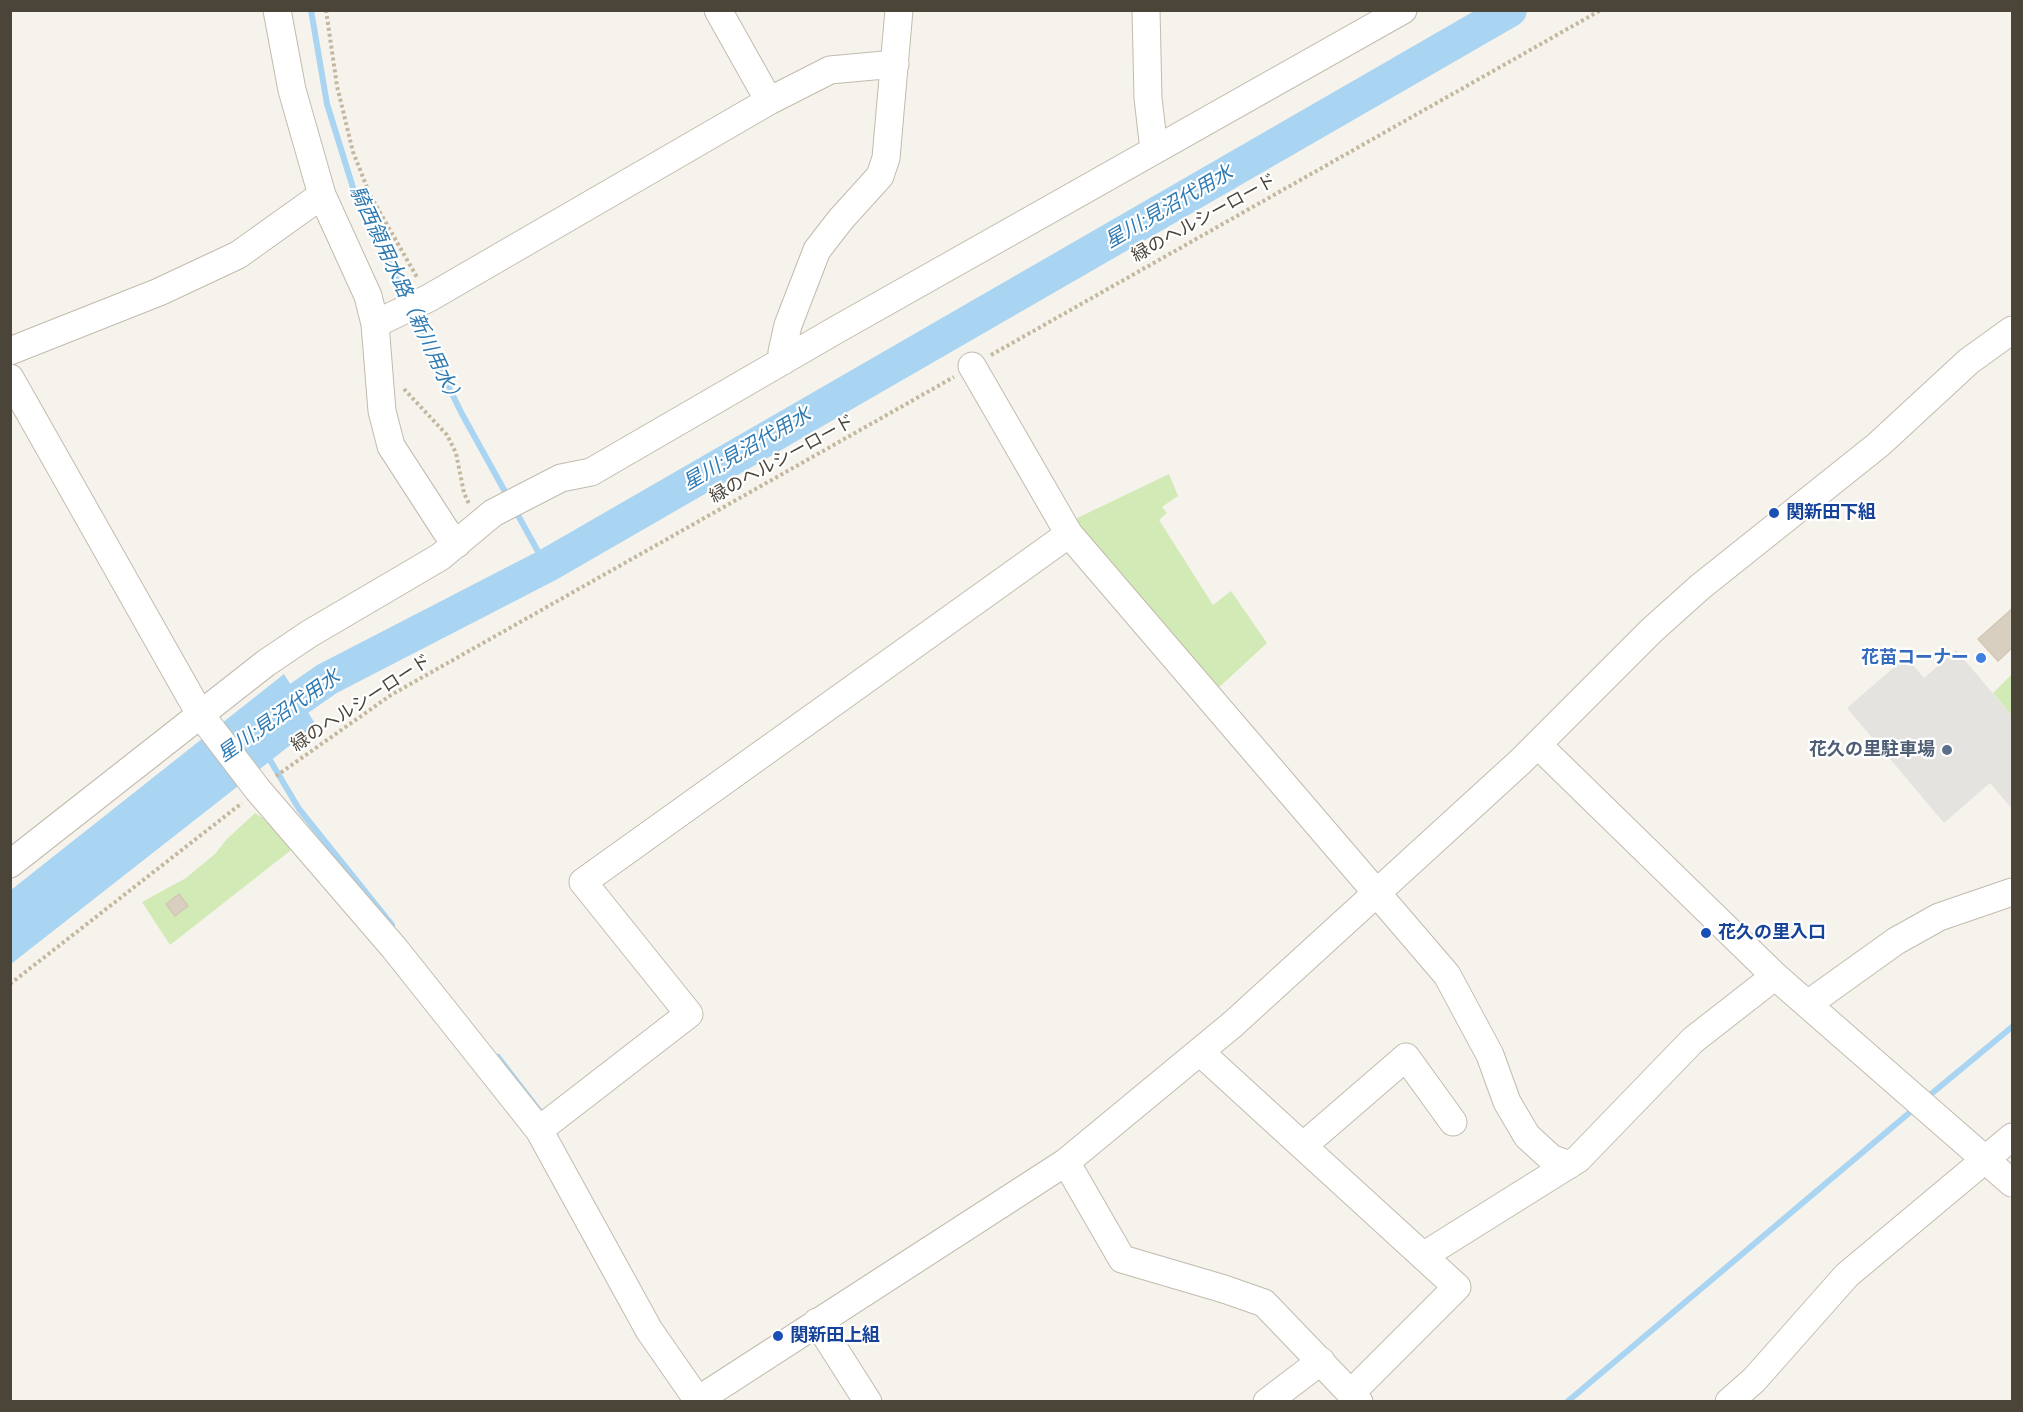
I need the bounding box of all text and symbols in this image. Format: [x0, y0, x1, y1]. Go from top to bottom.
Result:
water label: 星川;見沼代用水 [1101, 161, 1237, 253]
street label: 緑のヘルシーロード [1128, 169, 1280, 267]
water label: 騎西領用水路（新川用水） [344, 182, 468, 410]
water label: 星川;見沼代用水 [679, 403, 815, 495]
street label: 緑のヘルシーロード [706, 410, 858, 508]
place label: 関新田下組 [1786, 502, 1876, 524]
marker: 関新田下組 [1767, 506, 1781, 520]
place label: 花苗コーナー [1861, 647, 1969, 669]
street label: 緑のヘルシーロード [287, 650, 435, 756]
marker: 花苗コーナー [1974, 651, 1988, 665]
water label: 星川;見沼代用水 [213, 665, 345, 767]
place label: 花久の里駐車場 [1809, 739, 1935, 761]
marker: 花久の里駐車場 [1940, 743, 1954, 757]
place label: 花久の里入口 [1718, 922, 1826, 944]
marker: 花久の里入口 [1699, 926, 1713, 940]
place label: 関新田上組 [790, 1325, 880, 1347]
marker: 関新田上組 [771, 1329, 785, 1343]

